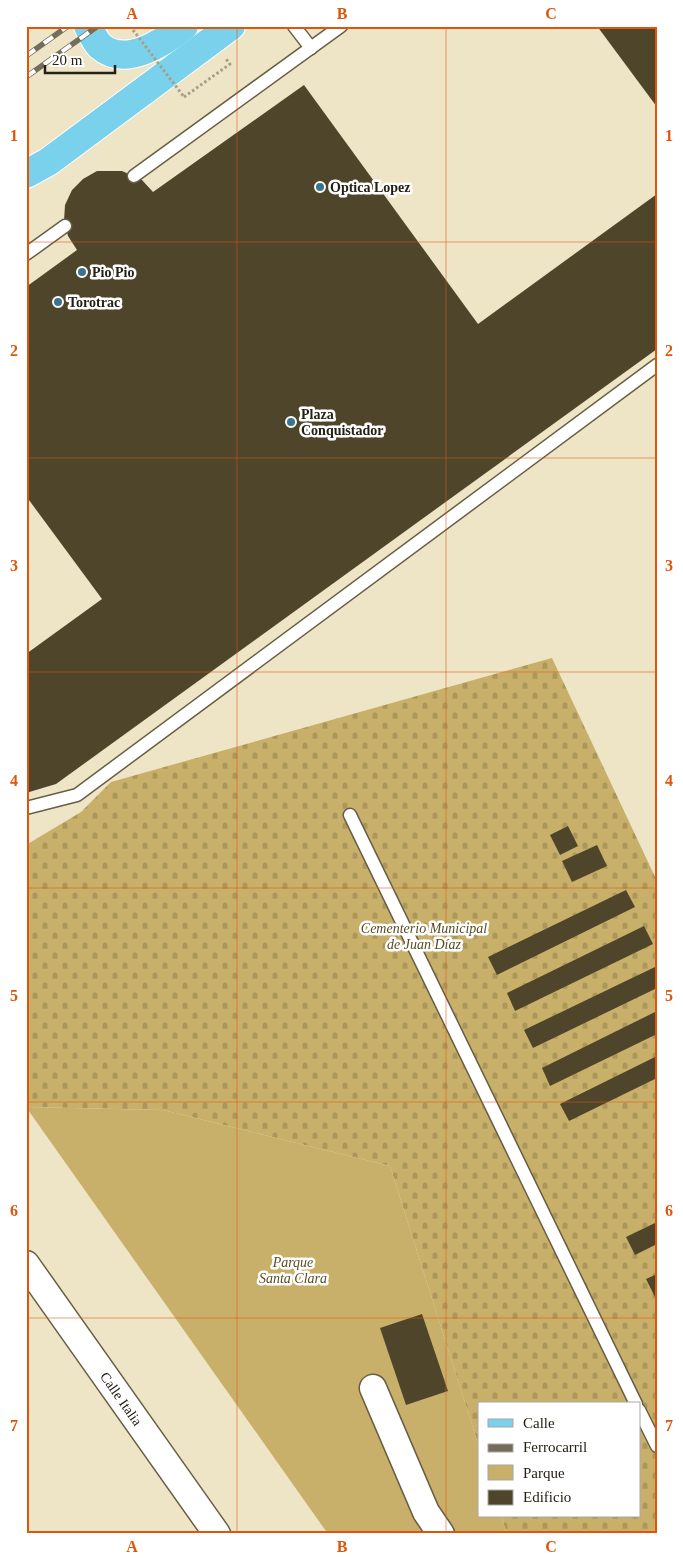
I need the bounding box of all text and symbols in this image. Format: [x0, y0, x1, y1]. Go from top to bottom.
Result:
text: A [126, 5, 138, 22]
text: B [337, 5, 348, 22]
text: C [545, 5, 557, 22]
scale bar [45, 42, 115, 74]
text: 20 m [52, 52, 83, 68]
text: 1 [10, 127, 18, 144]
text: 1 [665, 127, 673, 144]
place label: Optica Lopez [330, 180, 411, 195]
marker: Optica Lopez [314, 181, 326, 193]
place label: Pio Pio [92, 265, 134, 280]
marker: Pio Pio [76, 266, 88, 278]
place label: Torotrac [68, 295, 120, 310]
marker: Torotrac [52, 296, 64, 308]
text: 2 [10, 342, 18, 359]
text: 2 [665, 342, 673, 359]
place label: Plaza Conquistador [301, 407, 383, 438]
marker: Plaza Conquistador [285, 416, 297, 428]
text: 3 [10, 557, 18, 574]
text: 3 [665, 557, 673, 574]
text: 4 [10, 772, 18, 789]
text: 4 [665, 772, 673, 789]
park label: Cementerio Municipal de Juan Díaz [361, 921, 487, 952]
text: 5 [10, 987, 18, 1004]
text: 5 [665, 987, 673, 1004]
text: 6 [10, 1202, 18, 1219]
text: 6 [665, 1202, 673, 1219]
park label: Parque Santa Clara [259, 1255, 327, 1286]
street label: Calle Italia [97, 1369, 145, 1429]
legend [478, 1402, 640, 1518]
text: Calle [523, 1415, 555, 1431]
text: 7 [10, 1417, 18, 1434]
text: 7 [665, 1417, 673, 1434]
text: Ferrocarril [523, 1439, 587, 1455]
text: Parque [523, 1465, 565, 1481]
text: Edificio [523, 1489, 571, 1505]
text: A [126, 1538, 138, 1555]
text: B [337, 1538, 348, 1555]
text: C [545, 1538, 557, 1555]

